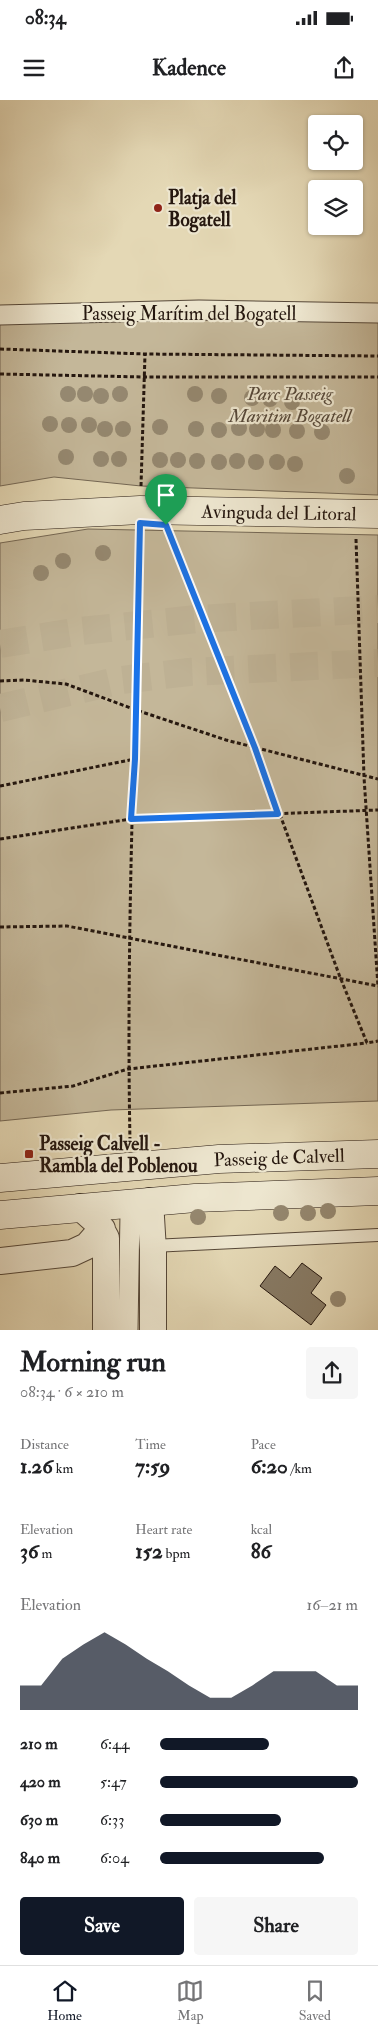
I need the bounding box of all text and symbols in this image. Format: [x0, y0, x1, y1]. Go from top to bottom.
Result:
text: 08:34 [25, 6, 66, 30]
icon: menu [20, 54, 48, 82]
text: Kadence [152, 54, 226, 82]
icon: share [330, 54, 358, 82]
map controls [308, 115, 363, 235]
button: locate [308, 115, 363, 170]
button: layers [308, 180, 363, 235]
place label: Platja del Bogatell [168, 186, 236, 233]
marker: Platja del Bogatell [152, 202, 164, 214]
street label: Passeig Marítim del Bogatell [82, 302, 296, 326]
park label: Parc Passeig Maritim Bogatell [228, 382, 353, 428]
pin [145, 474, 187, 525]
icon: arrive [152, 481, 180, 509]
street label: Avinguda del Litoral [200, 500, 357, 526]
place label: Passeig Calvell - Rambla del Poblenou [39, 1132, 198, 1178]
street label: Passeig de Calvell [213, 1144, 345, 1172]
marker: Passeig Calvell - Rambla del Poblenou [23, 1148, 35, 1160]
text: Morning run [20, 1345, 166, 1380]
button: share [306, 1347, 358, 1399]
text: 08:34 · 6 × 210 m [20, 1382, 124, 1402]
text: Distance [20, 1436, 69, 1453]
text: Time [135, 1436, 166, 1453]
text: Pace [251, 1436, 276, 1453]
text: 1.26 [20, 1453, 53, 1480]
text: 7:59 [135, 1453, 170, 1480]
text: 6:20 [251, 1453, 288, 1480]
text: km [53, 1460, 73, 1477]
text: /km [288, 1460, 312, 1477]
text: Elevation [20, 1521, 73, 1538]
text: Heart rate [135, 1521, 192, 1538]
text: kcal [251, 1521, 272, 1538]
text: 36 [20, 1538, 39, 1565]
text: 152 [135, 1538, 163, 1565]
text: 86 [251, 1538, 271, 1565]
text: m [39, 1545, 52, 1562]
text: bpm [163, 1545, 190, 1562]
text: Elevation [20, 1595, 81, 1615]
text: 16–21 m [307, 1595, 358, 1615]
text: 210 m [20, 1734, 58, 1754]
text: 6:44 [100, 1734, 129, 1754]
text: 420 m [20, 1772, 61, 1792]
text: 5:47 [100, 1772, 127, 1792]
text: 630 m [20, 1810, 58, 1830]
text: 6:33 [100, 1810, 124, 1830]
text: 840 m [20, 1848, 60, 1868]
text: 6:04 [100, 1848, 129, 1868]
button: Save [20, 1897, 184, 1955]
button: Share [194, 1897, 358, 1955]
tab: Home [47, 1977, 82, 2024]
tab: Map [176, 1977, 204, 2024]
tab: Saved [299, 1977, 331, 2024]

